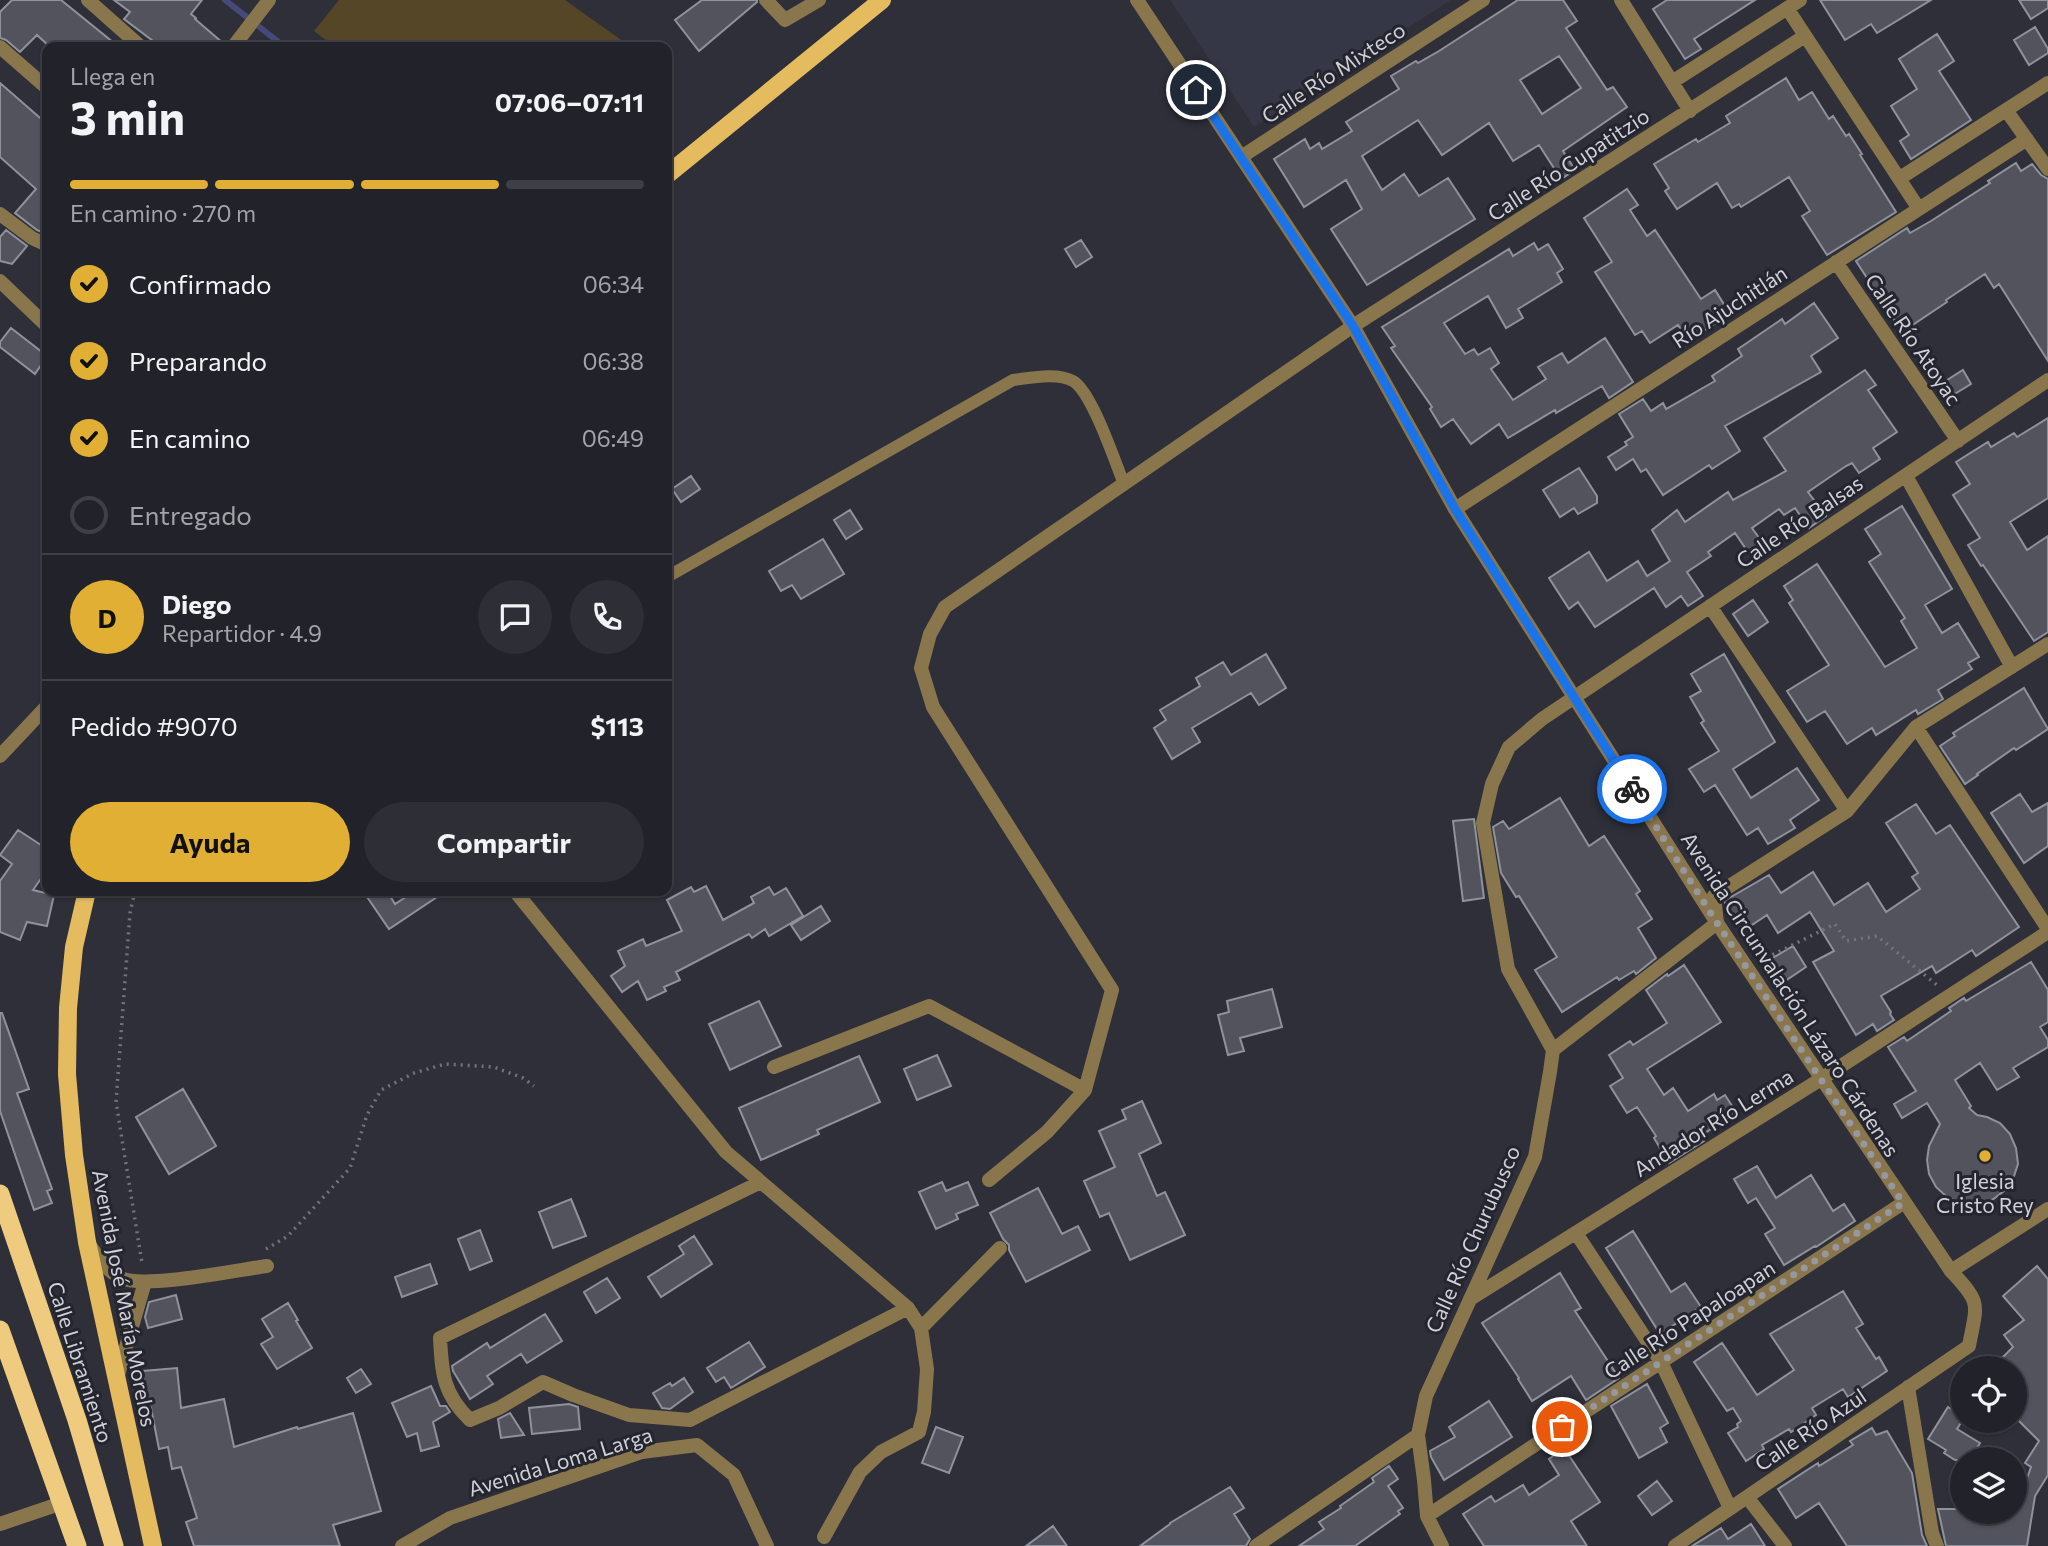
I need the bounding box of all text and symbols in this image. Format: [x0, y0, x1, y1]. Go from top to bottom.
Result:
street label: Calle Río Mixteco [1256, 16, 1410, 128]
pin [1166, 60, 1226, 120]
text: Llega en [70, 62, 155, 90]
icon: home [1177, 71, 1215, 109]
text: 07:06–07:11 [495, 86, 644, 117]
text: 3 min [70, 88, 185, 144]
street label: Calle Río Cupatitzio [1482, 102, 1654, 226]
text: En camino · 270 m [70, 199, 256, 227]
street label: Río Ajuchitlán [1667, 259, 1791, 353]
icon: check [70, 265, 108, 303]
text: Confirmado [129, 268, 271, 299]
street label: Calle Río Atoyac [1861, 268, 1967, 410]
text: 06:34 [583, 270, 644, 298]
icon: check [70, 342, 108, 380]
text: Preparando [129, 345, 267, 376]
text: 06:38 [583, 347, 644, 375]
icon: check [70, 419, 108, 457]
text: En camino [129, 422, 251, 453]
text: 06:49 [582, 424, 644, 452]
street label: Calle Río Balsas [1731, 469, 1867, 573]
text: Entregado [129, 499, 252, 530]
button: chat [478, 580, 552, 654]
button: phone [570, 580, 644, 654]
text: Diego [162, 588, 232, 619]
text: D [97, 602, 117, 633]
text: Repartidor · 4.9 [162, 619, 322, 647]
text: Pedido #9070 [70, 710, 238, 741]
text: $113 [590, 710, 644, 741]
courier [1597, 754, 1667, 824]
icon: bike [1613, 770, 1651, 808]
button: Ayuda [70, 802, 350, 882]
button: Compartir [364, 802, 644, 882]
street label: Avenida Circunvalación Lázaro Cárdenas [1677, 827, 1905, 1161]
street label: Andador Río Lerma [1629, 1063, 1797, 1181]
street label: Calle Río Churubusco [1419, 1142, 1525, 1336]
marker: Iglesia Cristo Rey [1977, 1148, 1993, 1164]
street label: Avenida José María Morelos [88, 1167, 162, 1429]
place label: Iglesia Cristo Rey [1936, 1168, 2034, 1217]
street label: Calle Río Papaloapan [1599, 1254, 1779, 1384]
street label: Calle Libramiento [43, 1278, 119, 1446]
map controls [1950, 1356, 2027, 1524]
button: locate [1950, 1356, 2027, 1433]
street label: Calle Río Azul [1749, 1383, 1871, 1475]
pin [1532, 1397, 1592, 1457]
icon: bag [1543, 1408, 1581, 1446]
street label: Avenida Loma Larga [465, 1421, 655, 1501]
button: layers [1950, 1447, 2027, 1524]

